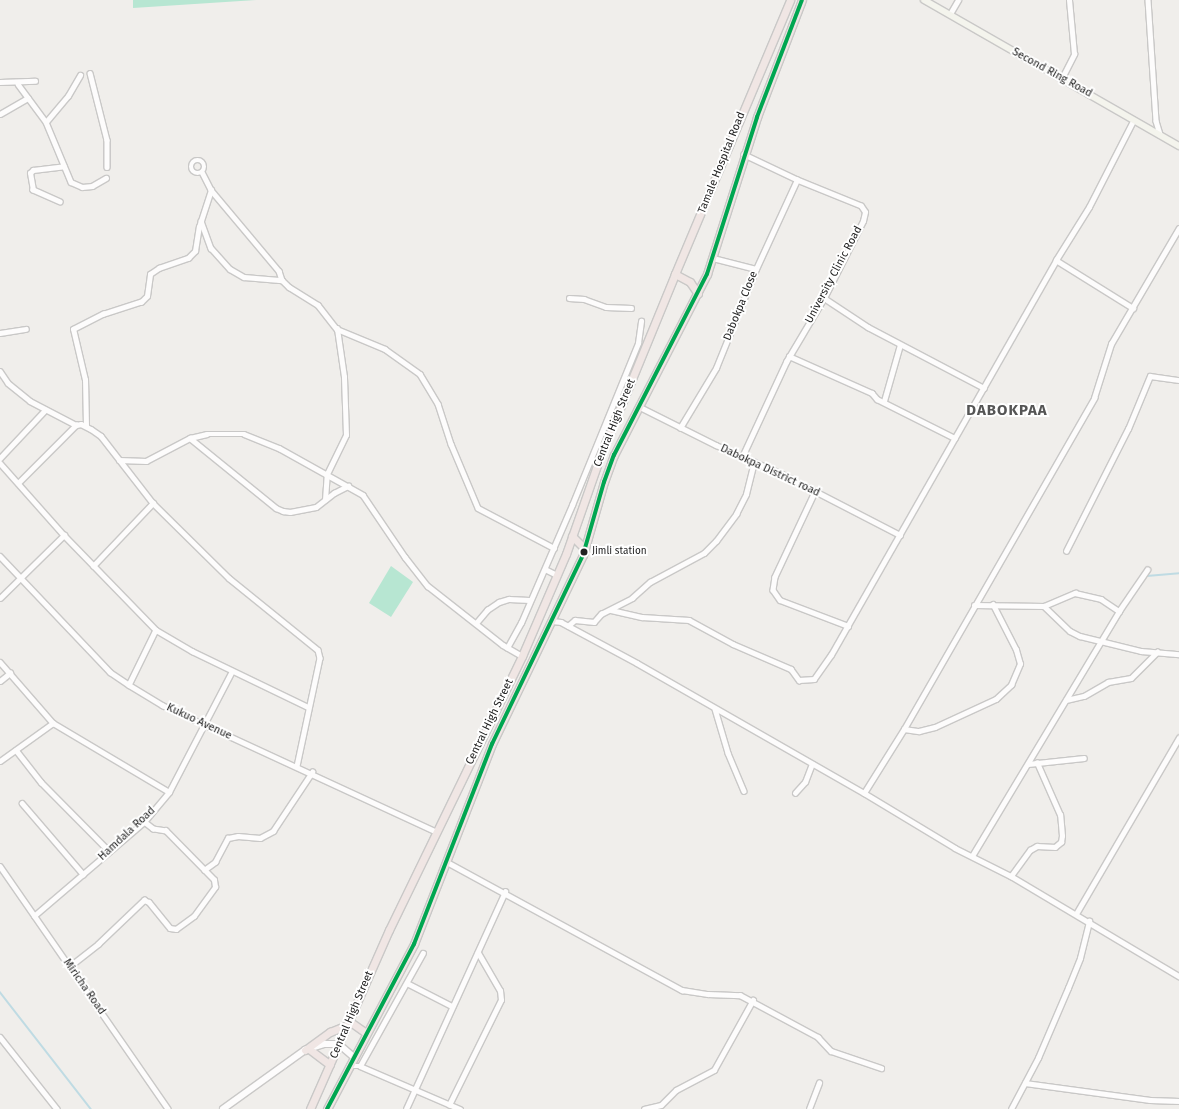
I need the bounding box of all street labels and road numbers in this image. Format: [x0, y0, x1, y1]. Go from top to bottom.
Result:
street label: Second Ring Road [1010, 46, 1094, 100]
street label: Tamale Hospital Road [696, 110, 748, 216]
street label: University Clinic Road [803, 224, 865, 326]
street label: Dabokpa Close [721, 269, 761, 343]
street label: Central High Street [591, 377, 639, 469]
street label: Dabokpa District road [718, 442, 822, 500]
street label: Central High Street [464, 677, 516, 767]
street label: Kukuo Avenue [164, 701, 234, 743]
street label: Hamdala Road [96, 804, 158, 864]
street label: Miricha Road [60, 957, 108, 1017]
street label: Central High Street [328, 969, 376, 1061]

